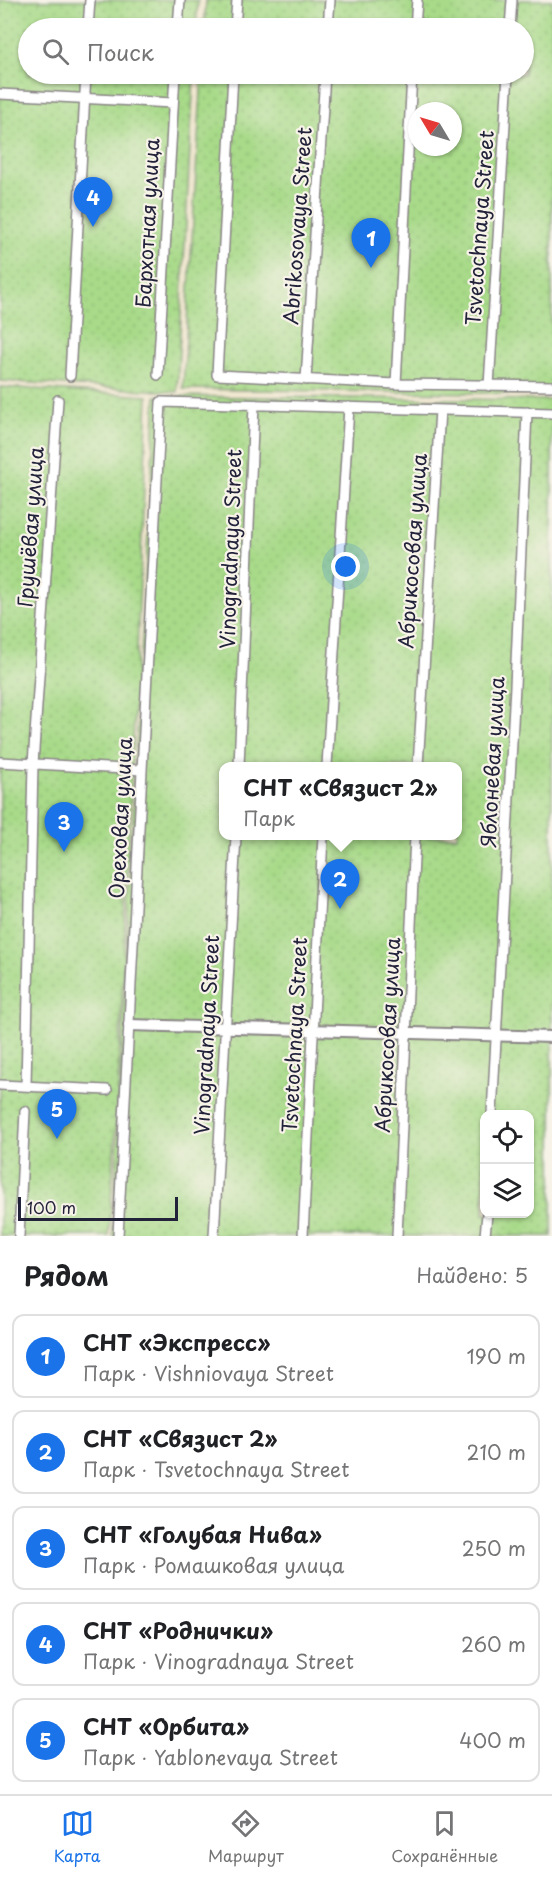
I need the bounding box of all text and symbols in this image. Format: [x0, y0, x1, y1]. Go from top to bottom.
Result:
search box [18, 18, 534, 84]
icon: search [39, 35, 72, 68]
text: Поиск [87, 35, 154, 68]
north arrow [408, 102, 462, 156]
street label: Abrikosovaya Street [275, 126, 319, 326]
street label: Tsvetochnaya Street [457, 129, 501, 327]
street label: Бархотная улица [128, 137, 166, 308]
pin: 4 [74, 178, 112, 227]
pin: 1 [352, 218, 391, 268]
street label: Грушёвая улица [9, 445, 51, 608]
street label: Vinogradnaya Street [212, 448, 248, 649]
street label: Абрикосовая улица [390, 452, 434, 650]
your location [331, 552, 360, 581]
street label: Яблоневая улица [473, 675, 511, 848]
street label: Ореховая улица [101, 736, 139, 899]
popup [219, 762, 462, 840]
text: СНТ «Связист 2» [243, 770, 438, 803]
pin: 3 [44, 802, 84, 852]
text: Парк [243, 803, 295, 833]
pin: 2 [320, 860, 360, 909]
street label: Vinogradnaya Street [186, 934, 226, 1136]
street label: Tsvetochnaya Street [274, 936, 314, 1133]
street label: Абрикосовая улица [367, 936, 407, 1133]
pin: 5 [38, 1090, 76, 1139]
map controls [480, 1110, 534, 1218]
button: locate [480, 1110, 534, 1164]
button: layers [480, 1164, 534, 1218]
scale bar [18, 1194, 178, 1222]
text: 100 m [27, 1195, 76, 1219]
text: Рядом [24, 1256, 109, 1295]
text: Найдено: 5 [417, 1260, 528, 1290]
text: СНТ «Экспресс» [83, 1325, 270, 1358]
text: 1 [41, 1341, 50, 1371]
text: 190 m [467, 1341, 526, 1371]
text: Парк · Vishniovaya Street [83, 1358, 334, 1388]
text: СНТ «Связист 2» [83, 1421, 277, 1454]
text: 2 [38, 1437, 53, 1467]
text: 210 m [467, 1437, 526, 1467]
text: Парк · Tsvetochnaya Street [83, 1454, 350, 1484]
text: СНТ «Голубая Нива» [83, 1517, 322, 1550]
text: 3 [39, 1533, 52, 1563]
text: 250 m [462, 1533, 526, 1563]
text: Парк · Ромашковая улица [83, 1550, 344, 1580]
text: СНТ «Роднички» [83, 1613, 273, 1646]
text: 4 [39, 1629, 52, 1659]
text: 260 m [461, 1629, 526, 1659]
text: Парк · Vinogradnaya Street [83, 1646, 354, 1676]
text: СНТ «Орбита» [83, 1709, 249, 1742]
text: 5 [39, 1725, 52, 1755]
text: 400 m [459, 1725, 526, 1755]
text: Парк · Yablonevaya Street [83, 1742, 338, 1772]
tab: Карта [54, 1807, 101, 1867]
tab: Маршрут [208, 1807, 284, 1867]
tab: Сохранённые [391, 1807, 498, 1867]

